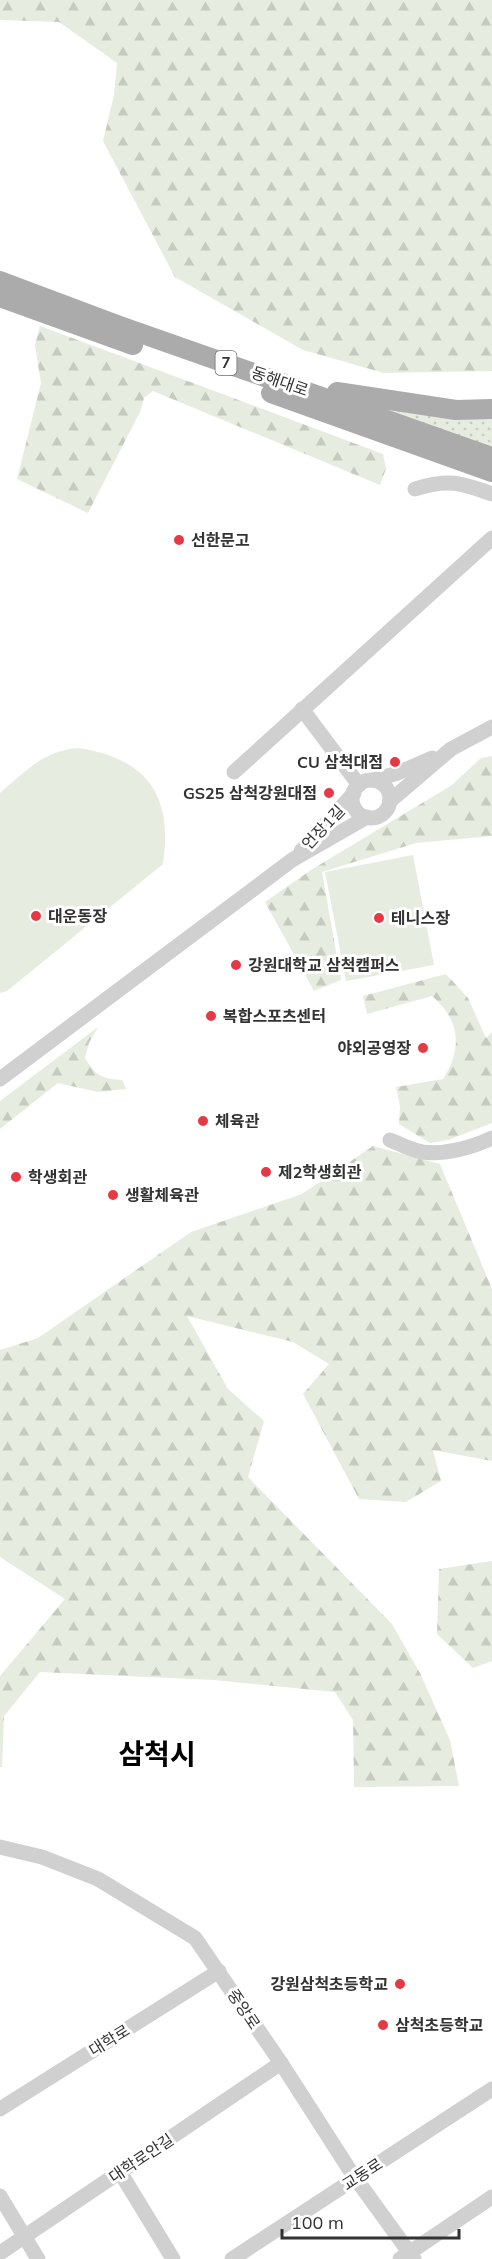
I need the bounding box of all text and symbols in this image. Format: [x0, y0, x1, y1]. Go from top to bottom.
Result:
road number: 7 [216, 351, 236, 375]
street label: 동해대로 [249, 362, 311, 400]
place label: 선한문고 [191, 530, 250, 550]
marker: 선한문고 [172, 533, 186, 547]
place label: CU 삼척대점 [297, 752, 383, 772]
marker: CU 삼척대점 [388, 755, 402, 769]
place label: GS25 삼척강원대점 [183, 783, 317, 803]
marker: GS25 삼척강원대점 [322, 786, 336, 800]
street label: 언장1길 [297, 801, 349, 853]
place label: 대운동장 [48, 906, 107, 926]
place label: 테니스장 [391, 908, 450, 928]
marker: 대운동장 [29, 909, 43, 923]
marker: 테니스장 [372, 911, 386, 925]
place label: 강원대학교 삼척캠퍼스 [248, 955, 400, 975]
marker: 강원대학교 삼척캠퍼스 [229, 958, 243, 972]
place label: 복합스포츠센터 [223, 1006, 326, 1026]
marker: 복합스포츠센터 [204, 1009, 218, 1023]
place label: 야외공영장 [337, 1038, 411, 1058]
marker: 야외공영장 [416, 1041, 430, 1055]
place label: 체육관 [215, 1111, 259, 1131]
marker: 체육관 [196, 1114, 210, 1128]
place label: 제2학생회관 [278, 1162, 361, 1182]
marker: 제2학생회관 [259, 1165, 273, 1179]
place label: 학생회관 [28, 1167, 87, 1187]
marker: 학생회관 [9, 1170, 23, 1184]
place label: 생활체육관 [125, 1185, 199, 1205]
marker: 생활체육관 [106, 1188, 120, 1202]
district label: 삼척시 [118, 1736, 196, 1771]
place label: 강원삼척초등학교 [270, 1974, 388, 1994]
marker: 강원삼척초등학교 [393, 1977, 407, 1991]
street label: 중앙로 [223, 1985, 265, 2033]
place label: 삼척초등학교 [395, 2015, 484, 2035]
marker: 삼척초등학교 [376, 2018, 390, 2032]
street label: 대학로 [85, 2020, 133, 2060]
street label: 대학로안길 [105, 2129, 177, 2187]
street label: 교동로 [338, 2153, 386, 2194]
scale bar [282, 2202, 459, 2240]
text: 100 m [291, 2211, 344, 2234]

